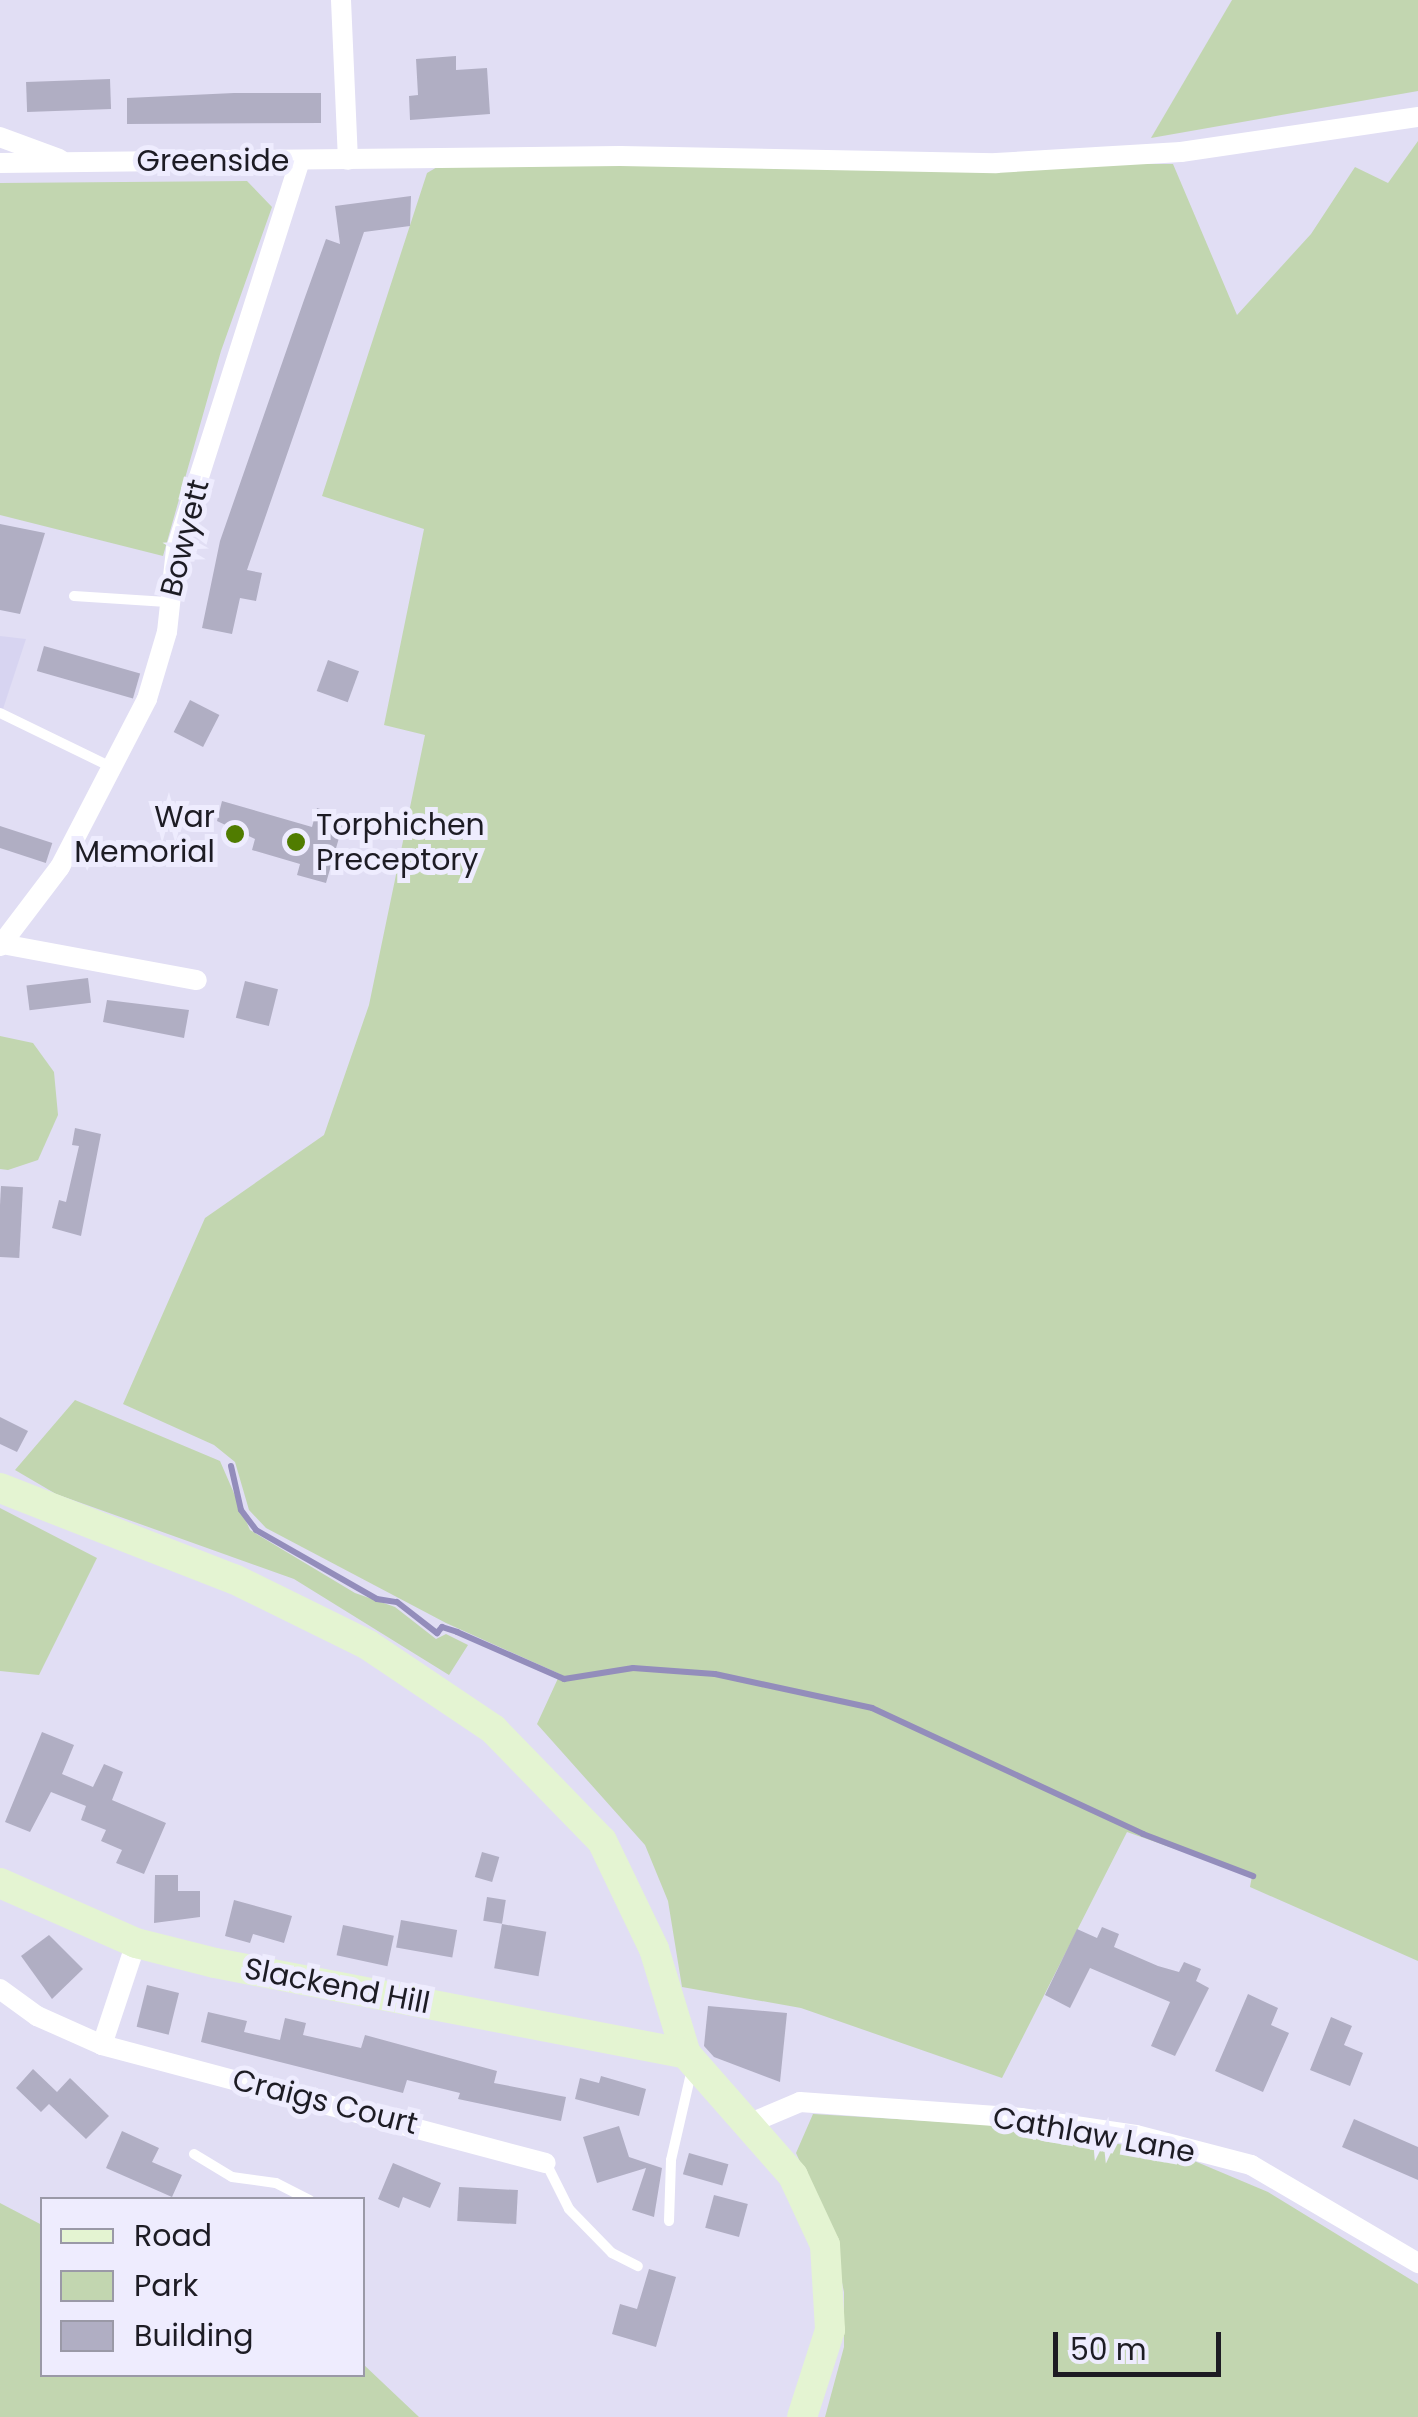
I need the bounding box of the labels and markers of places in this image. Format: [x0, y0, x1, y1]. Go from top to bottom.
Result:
place label: War Memorial [74, 799, 215, 870]
place label: Torphichen Preceptory [316, 807, 485, 878]
marker: War Memorial [224, 823, 246, 845]
marker: Torphichen Preceptory [285, 831, 307, 853]

